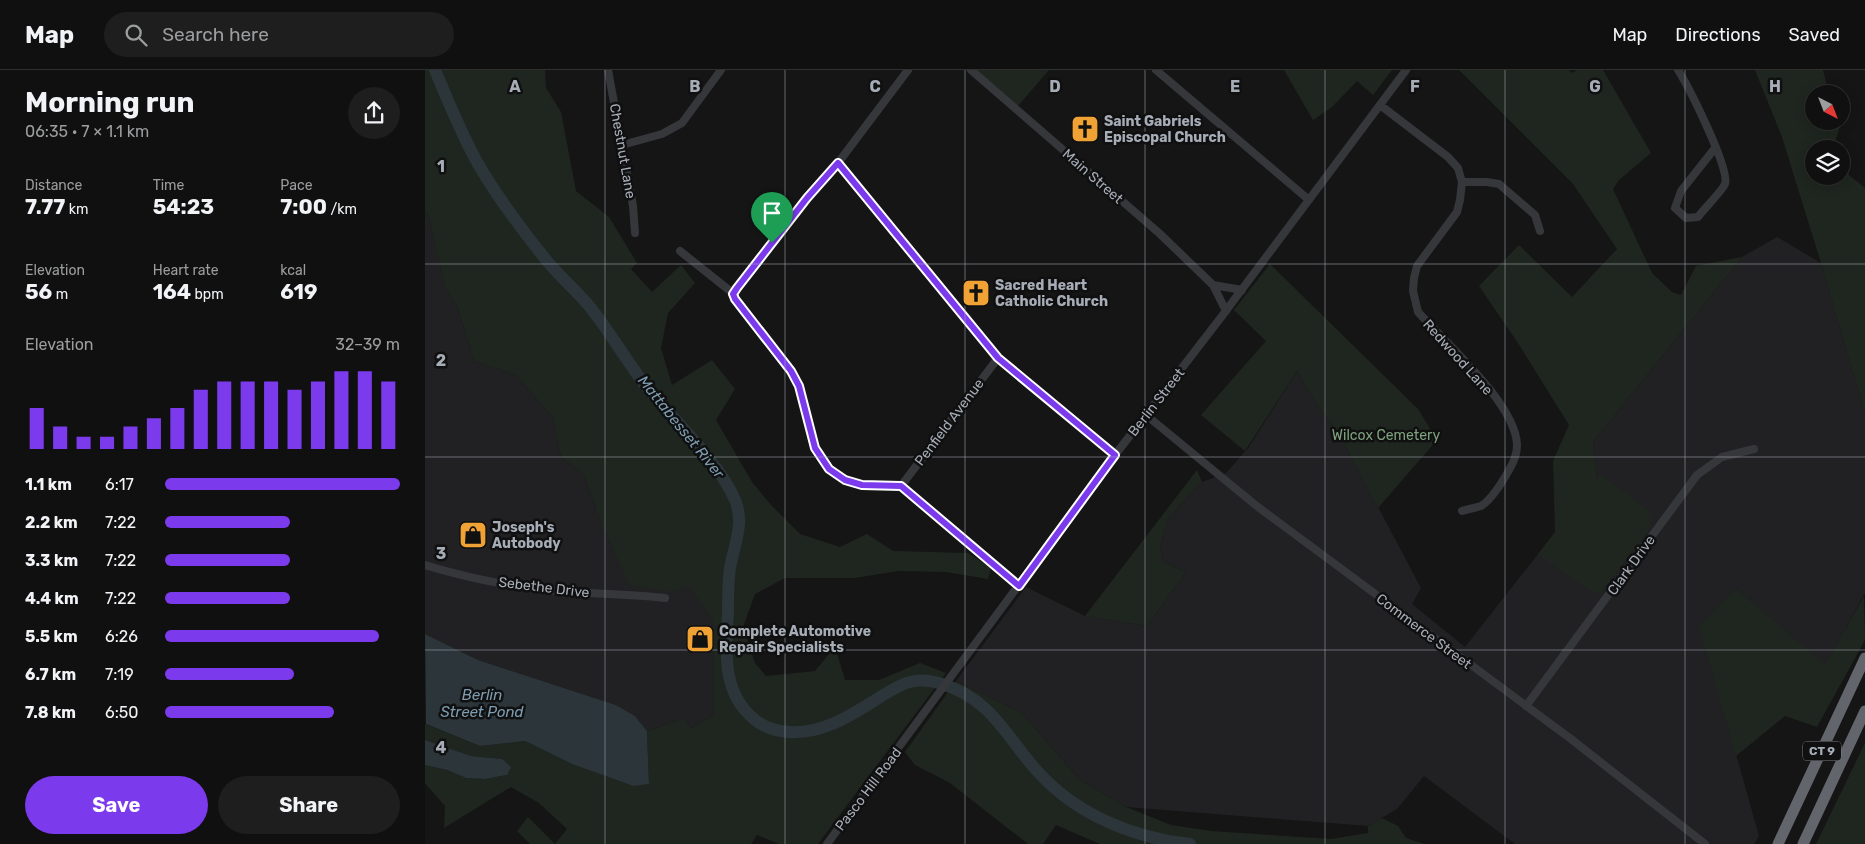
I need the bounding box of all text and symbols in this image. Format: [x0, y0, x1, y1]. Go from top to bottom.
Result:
search box [104, 12, 454, 57]
text: Map [25, 21, 74, 49]
icon: search [122, 21, 150, 49]
text: Search here [162, 23, 269, 46]
text: Map [1612, 24, 1647, 46]
text: Directions [1675, 24, 1761, 46]
text: Saved [1789, 24, 1840, 46]
text: A [509, 77, 521, 96]
text: B [689, 77, 701, 96]
text: C [869, 77, 881, 96]
text: D [1049, 77, 1061, 96]
text: E [1230, 77, 1240, 96]
text: F [1410, 77, 1420, 96]
text: G [1589, 77, 1601, 96]
text: H [1769, 77, 1781, 96]
north arrow [1805, 85, 1850, 130]
map controls [1805, 85, 1850, 185]
text: Morning run [25, 86, 194, 119]
button: share [348, 87, 400, 139]
street label: Chestnut Lane [606, 102, 639, 200]
place label: Saint Gabriels Episcopal Church [1104, 113, 1226, 146]
church icon: Saint Gabriels Episcopal Church [1070, 114, 1100, 144]
text: 06:35 · 7 × 1.1 km [25, 122, 149, 141]
button: layers [1805, 140, 1850, 185]
street label: Main Street [1059, 145, 1127, 208]
text: 1 [437, 157, 445, 176]
text: Distance [25, 177, 82, 194]
text: Time [153, 177, 184, 194]
text: Pace [280, 177, 312, 194]
pin [751, 192, 793, 243]
text: 7.77 [25, 194, 65, 219]
text: 54:23 [153, 194, 214, 219]
text: 7:00 [280, 194, 327, 219]
icon: arrive [758, 199, 786, 227]
text: km [65, 201, 88, 218]
text: /km [327, 201, 357, 218]
text: Elevation [25, 262, 85, 279]
text: Heart rate [153, 262, 219, 279]
text: kcal [280, 262, 306, 279]
place label: Sacred Heart Catholic Church [995, 277, 1108, 310]
church icon: Sacred Heart Catholic Church [961, 278, 991, 308]
text: 56 [25, 279, 52, 304]
text: 164 [153, 279, 191, 304]
text: 619 [280, 279, 317, 304]
text: m [52, 286, 68, 303]
text: bpm [191, 286, 224, 303]
street label: Redwood Lane [1419, 316, 1496, 399]
text: Elevation [25, 335, 94, 354]
text: 32–39 m [335, 335, 400, 354]
text: 2 [436, 351, 446, 370]
street label: Berlin Street [1125, 364, 1189, 440]
water label: Mattabesset River [634, 372, 729, 483]
street label: Penfield Avenue [911, 375, 988, 469]
park label: Wilcox Cemetery [1332, 427, 1440, 444]
text: 1.1 km [25, 475, 72, 494]
text: 6:17 [105, 475, 134, 494]
text: 2.2 km [25, 513, 78, 532]
text: 7:22 [105, 513, 136, 532]
place label: Joseph's Autobody [492, 519, 561, 552]
shop icon: Joseph's Autobody [458, 520, 488, 550]
street label: Clark Drive [1604, 532, 1659, 599]
text: 3 [436, 544, 446, 563]
text: 3.3 km [25, 551, 78, 570]
text: 7:22 [105, 551, 136, 570]
street label: Sebethe Drive [497, 573, 591, 602]
text: 4.4 km [25, 589, 79, 608]
text: 7:22 [105, 589, 136, 608]
street label: Commerce Street [1373, 590, 1475, 673]
place label: Complete Automotive Repair Specialists [719, 623, 871, 656]
shop icon: Complete Automotive Repair Specialists [685, 624, 715, 654]
text: 5.5 km [25, 627, 78, 646]
text: 6:26 [105, 627, 138, 646]
text: 6.7 km [25, 665, 76, 684]
text: 7:19 [105, 665, 134, 684]
water label: Berlin Street Pond [440, 686, 525, 721]
text: 7.8 km [25, 703, 76, 722]
text: 6:50 [105, 703, 138, 722]
text: 4 [436, 738, 447, 757]
road number: CT 9 [1803, 741, 1841, 760]
street label: Pasco Hill Road [832, 744, 905, 834]
button: Save [25, 776, 208, 834]
button: Share [218, 776, 400, 834]

